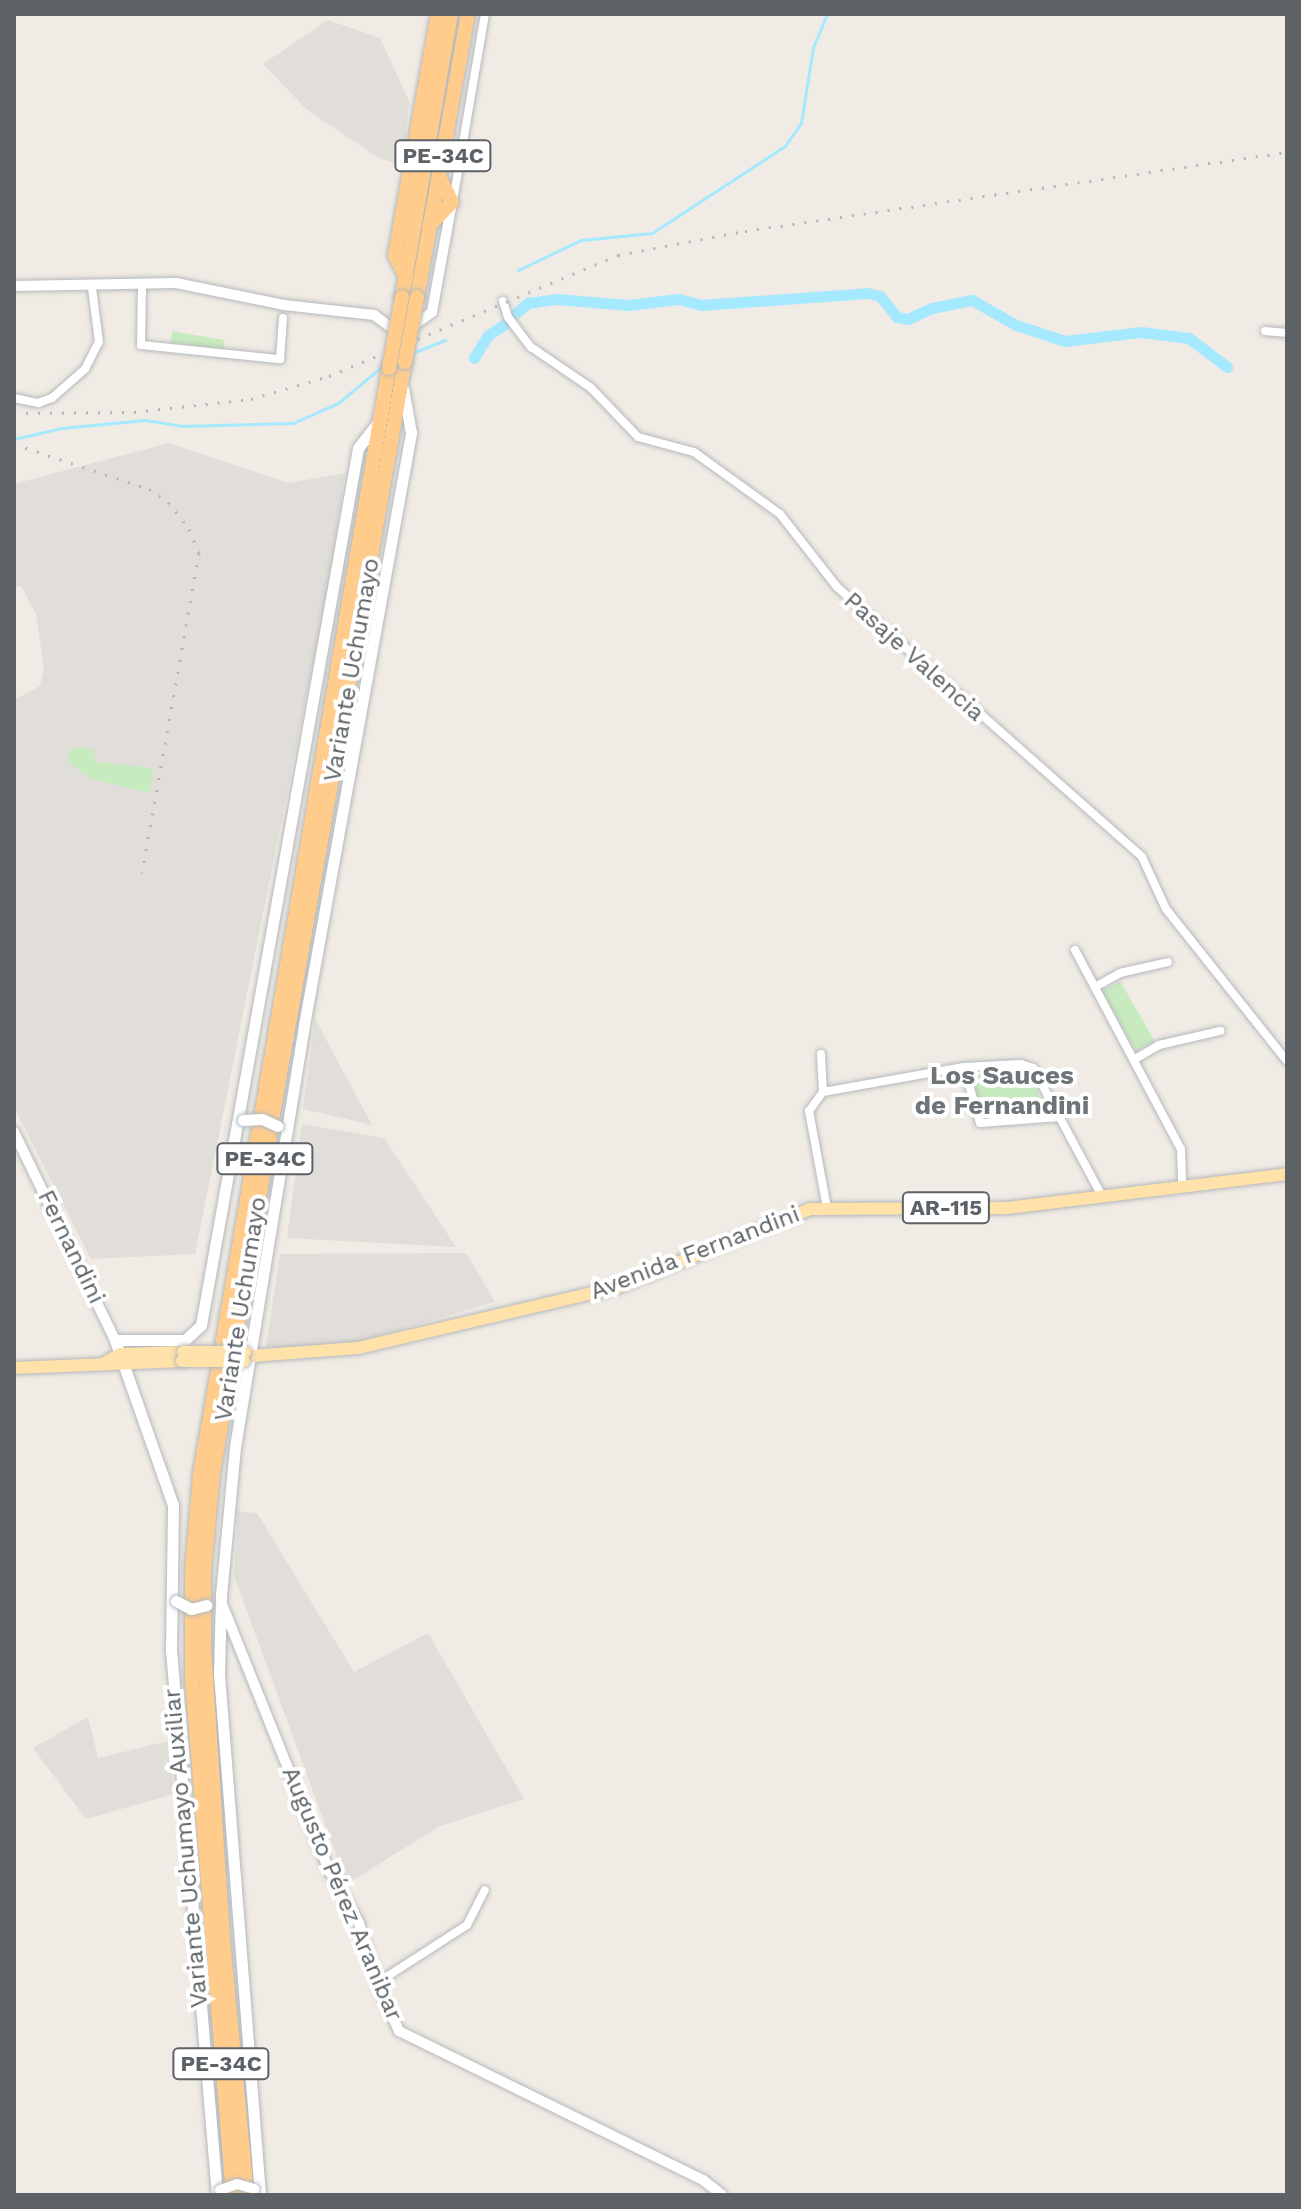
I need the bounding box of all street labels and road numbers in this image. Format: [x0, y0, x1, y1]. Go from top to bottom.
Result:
road number: PE-34C [393, 138, 493, 174]
street label: Variante Uchumayo [318, 556, 386, 784]
street label: Pasaje Valencia [837, 586, 991, 728]
road number: PE-34C [215, 1141, 315, 1177]
street label: Fernandini [31, 1185, 111, 1309]
road number: AR-115 [900, 1190, 992, 1226]
street label: Variante Uchumayo [209, 1195, 273, 1423]
street label: Avenida Fernandini [586, 1200, 804, 1306]
street label: Variante Uchumayo Auxiliar [158, 1687, 214, 2009]
street label: Augusto Pérez Aranibar [275, 1762, 409, 2026]
road number: PE-34C [171, 2046, 271, 2082]

